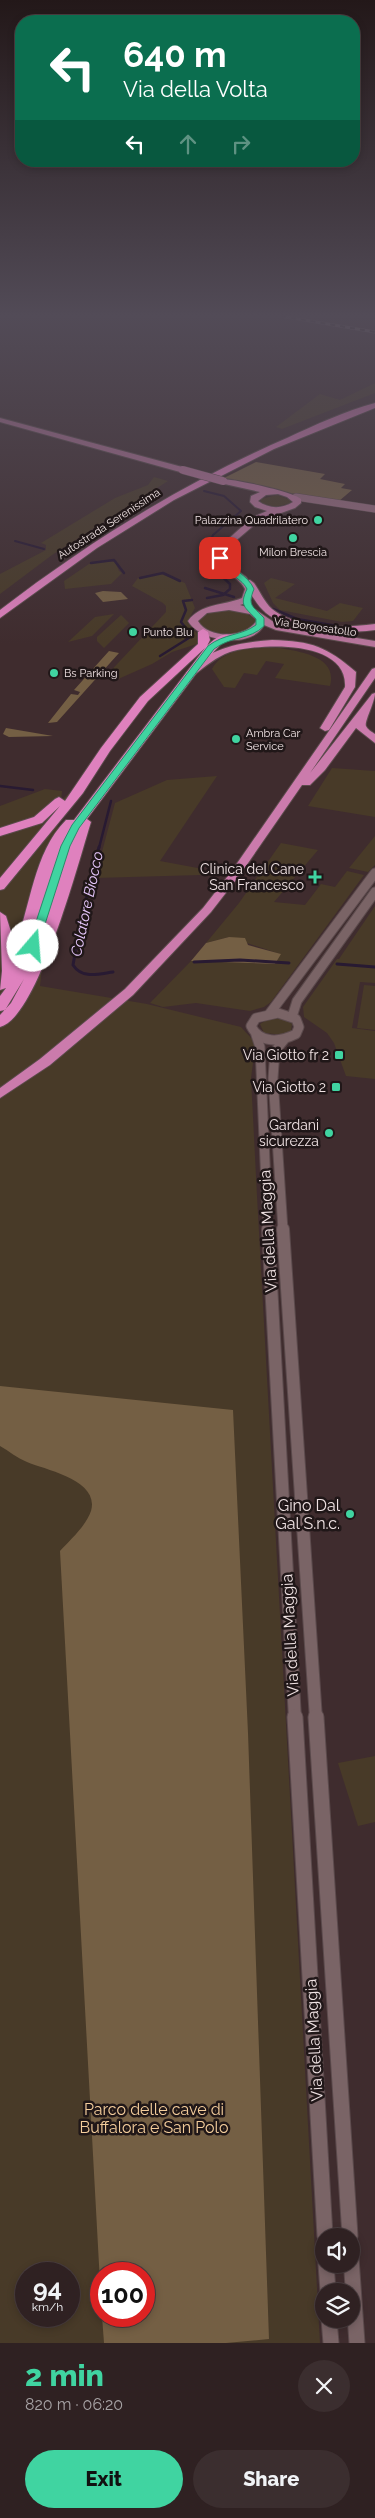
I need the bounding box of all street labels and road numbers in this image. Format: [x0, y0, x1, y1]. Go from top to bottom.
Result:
street label: Autostrada Serenissima [55, 486, 163, 562]
street label: Via Borgosatollo [273, 615, 358, 639]
street label: Via della Maggia [255, 1169, 281, 1293]
street label: Via della Maggia [277, 1573, 303, 1697]
street label: Via della Maggia [301, 1978, 327, 2102]

